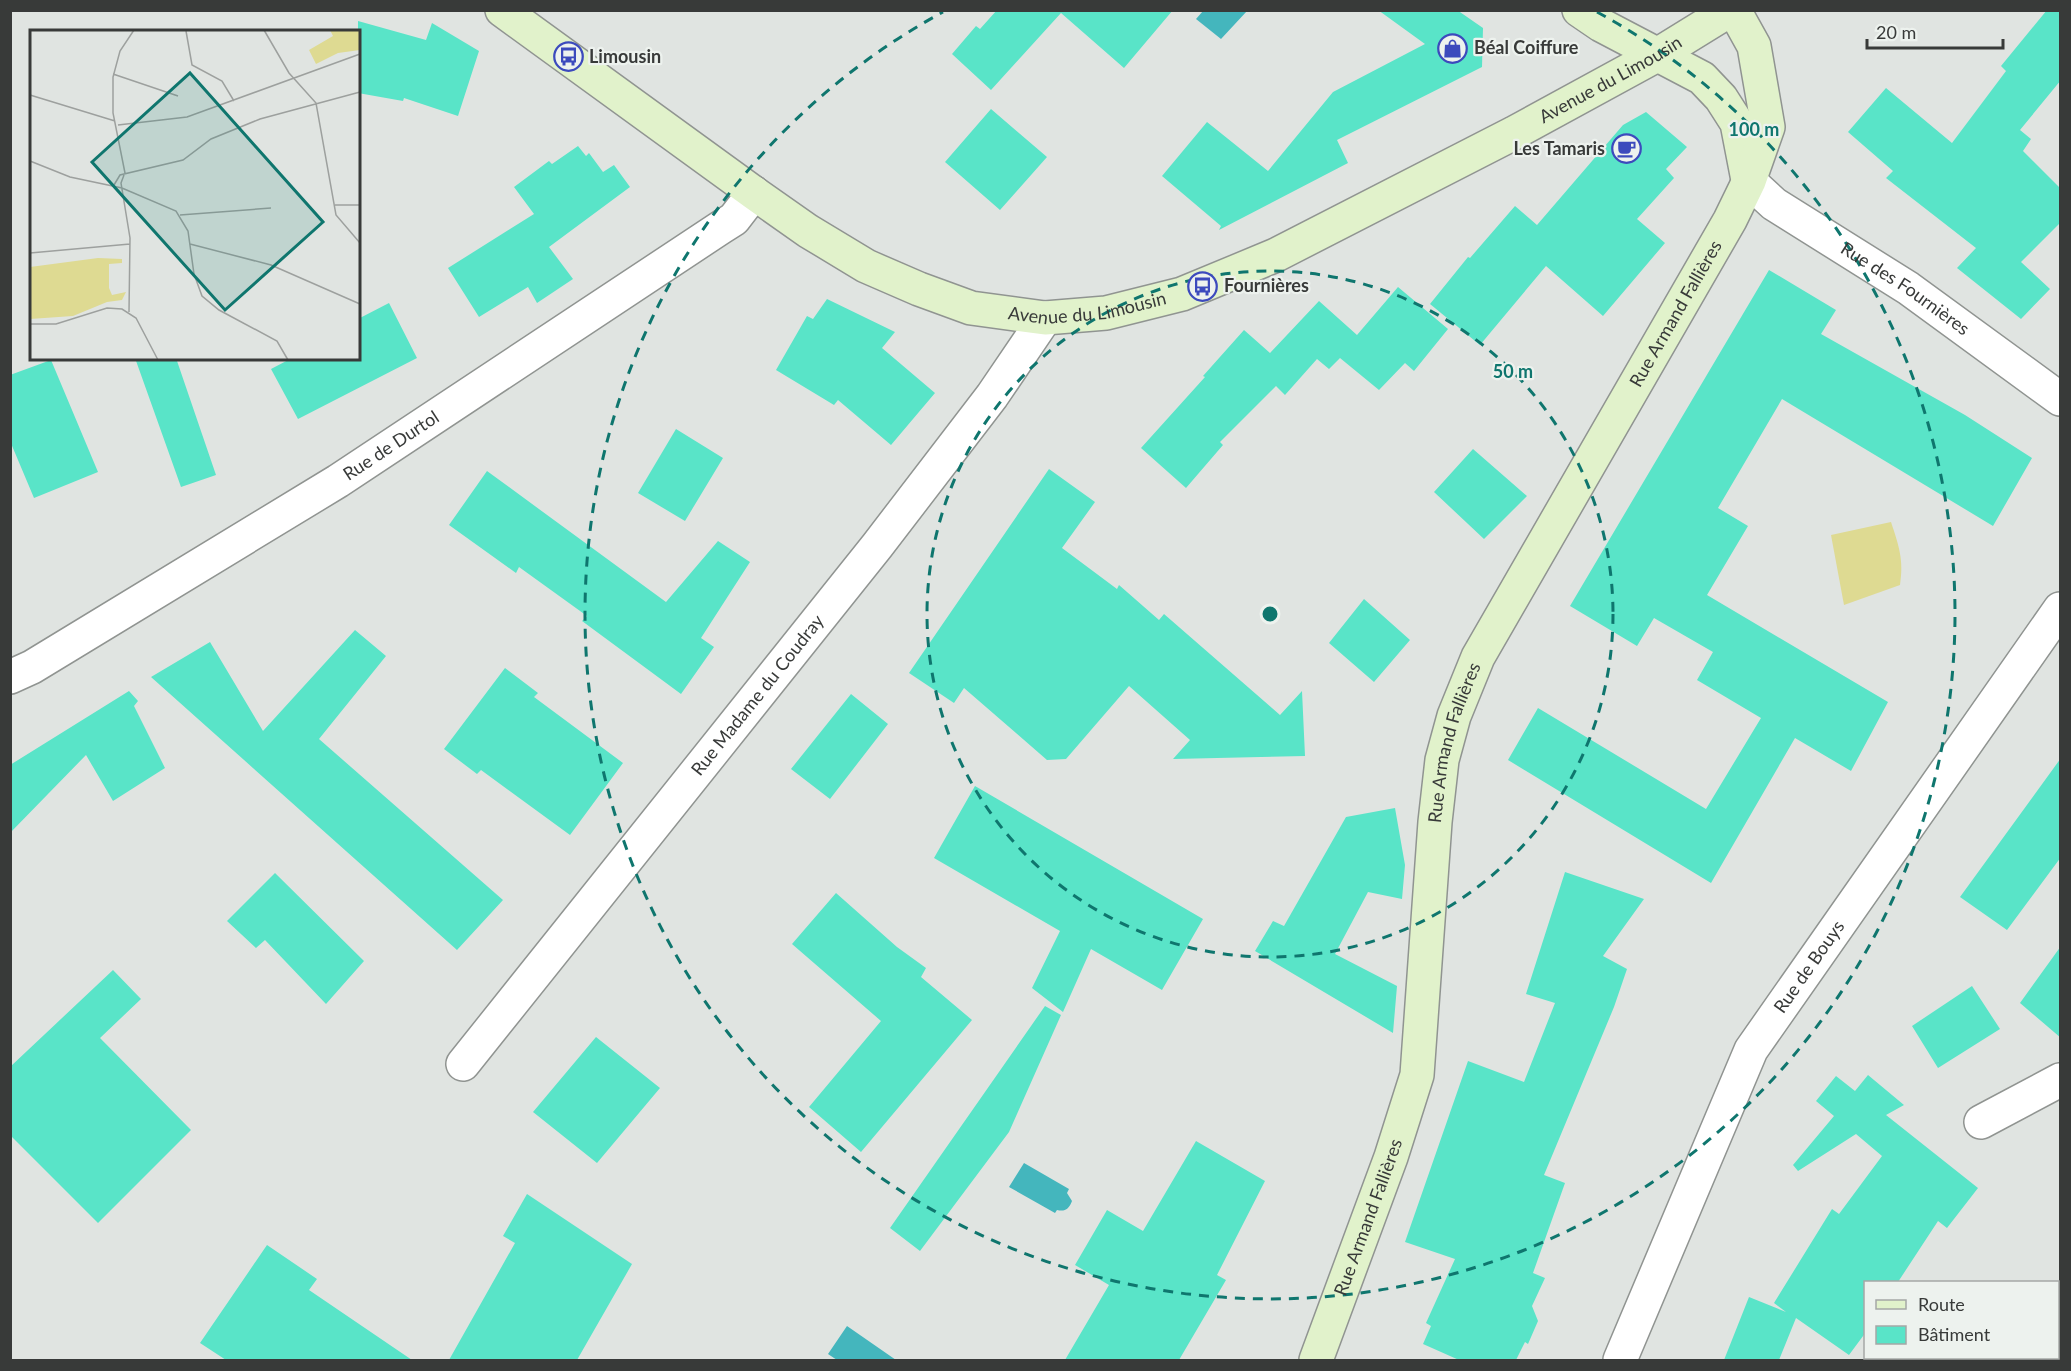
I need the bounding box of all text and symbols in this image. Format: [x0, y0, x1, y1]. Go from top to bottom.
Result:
scale bar [1867, 12, 2004, 50]
text: 20 m [1876, 21, 1916, 43]
inset map [30, 30, 360, 360]
street label: Avenue du Limousin [1535, 30, 1685, 127]
shop icon: Béal Coiffure [1437, 32, 1469, 64]
place label: Béal Coiffure [1474, 36, 1579, 58]
bus stop icon: Limousin [552, 41, 584, 73]
place label: Limousin [589, 45, 661, 67]
text: 100 m [1729, 118, 1779, 140]
cafe icon: Les Tamaris [1610, 133, 1642, 165]
place label: Les Tamaris [1513, 137, 1605, 159]
street label: Rue Armand Fallières [1624, 236, 1726, 390]
street label: Rue des Fournières [1837, 237, 1974, 339]
bus stop icon: Fournières [1187, 270, 1219, 302]
place label: Fournières [1224, 274, 1309, 296]
street label: Avenue du Limousin [1007, 286, 1168, 328]
text: 50 m [1493, 360, 1533, 382]
street label: Rue de Durtol [339, 405, 443, 485]
centre of rings [1260, 604, 1280, 624]
street label: Rue Madame du Coudray [686, 609, 828, 780]
street label: Rue Armand Fallières [1423, 659, 1485, 824]
street label: Rue de Bouys [1768, 916, 1849, 1017]
street label: Rue Armand Fallières [1329, 1136, 1406, 1298]
legend [1864, 1281, 2059, 1359]
text: Route [1918, 1293, 1965, 1315]
text: Bâtiment [1918, 1323, 1991, 1345]

